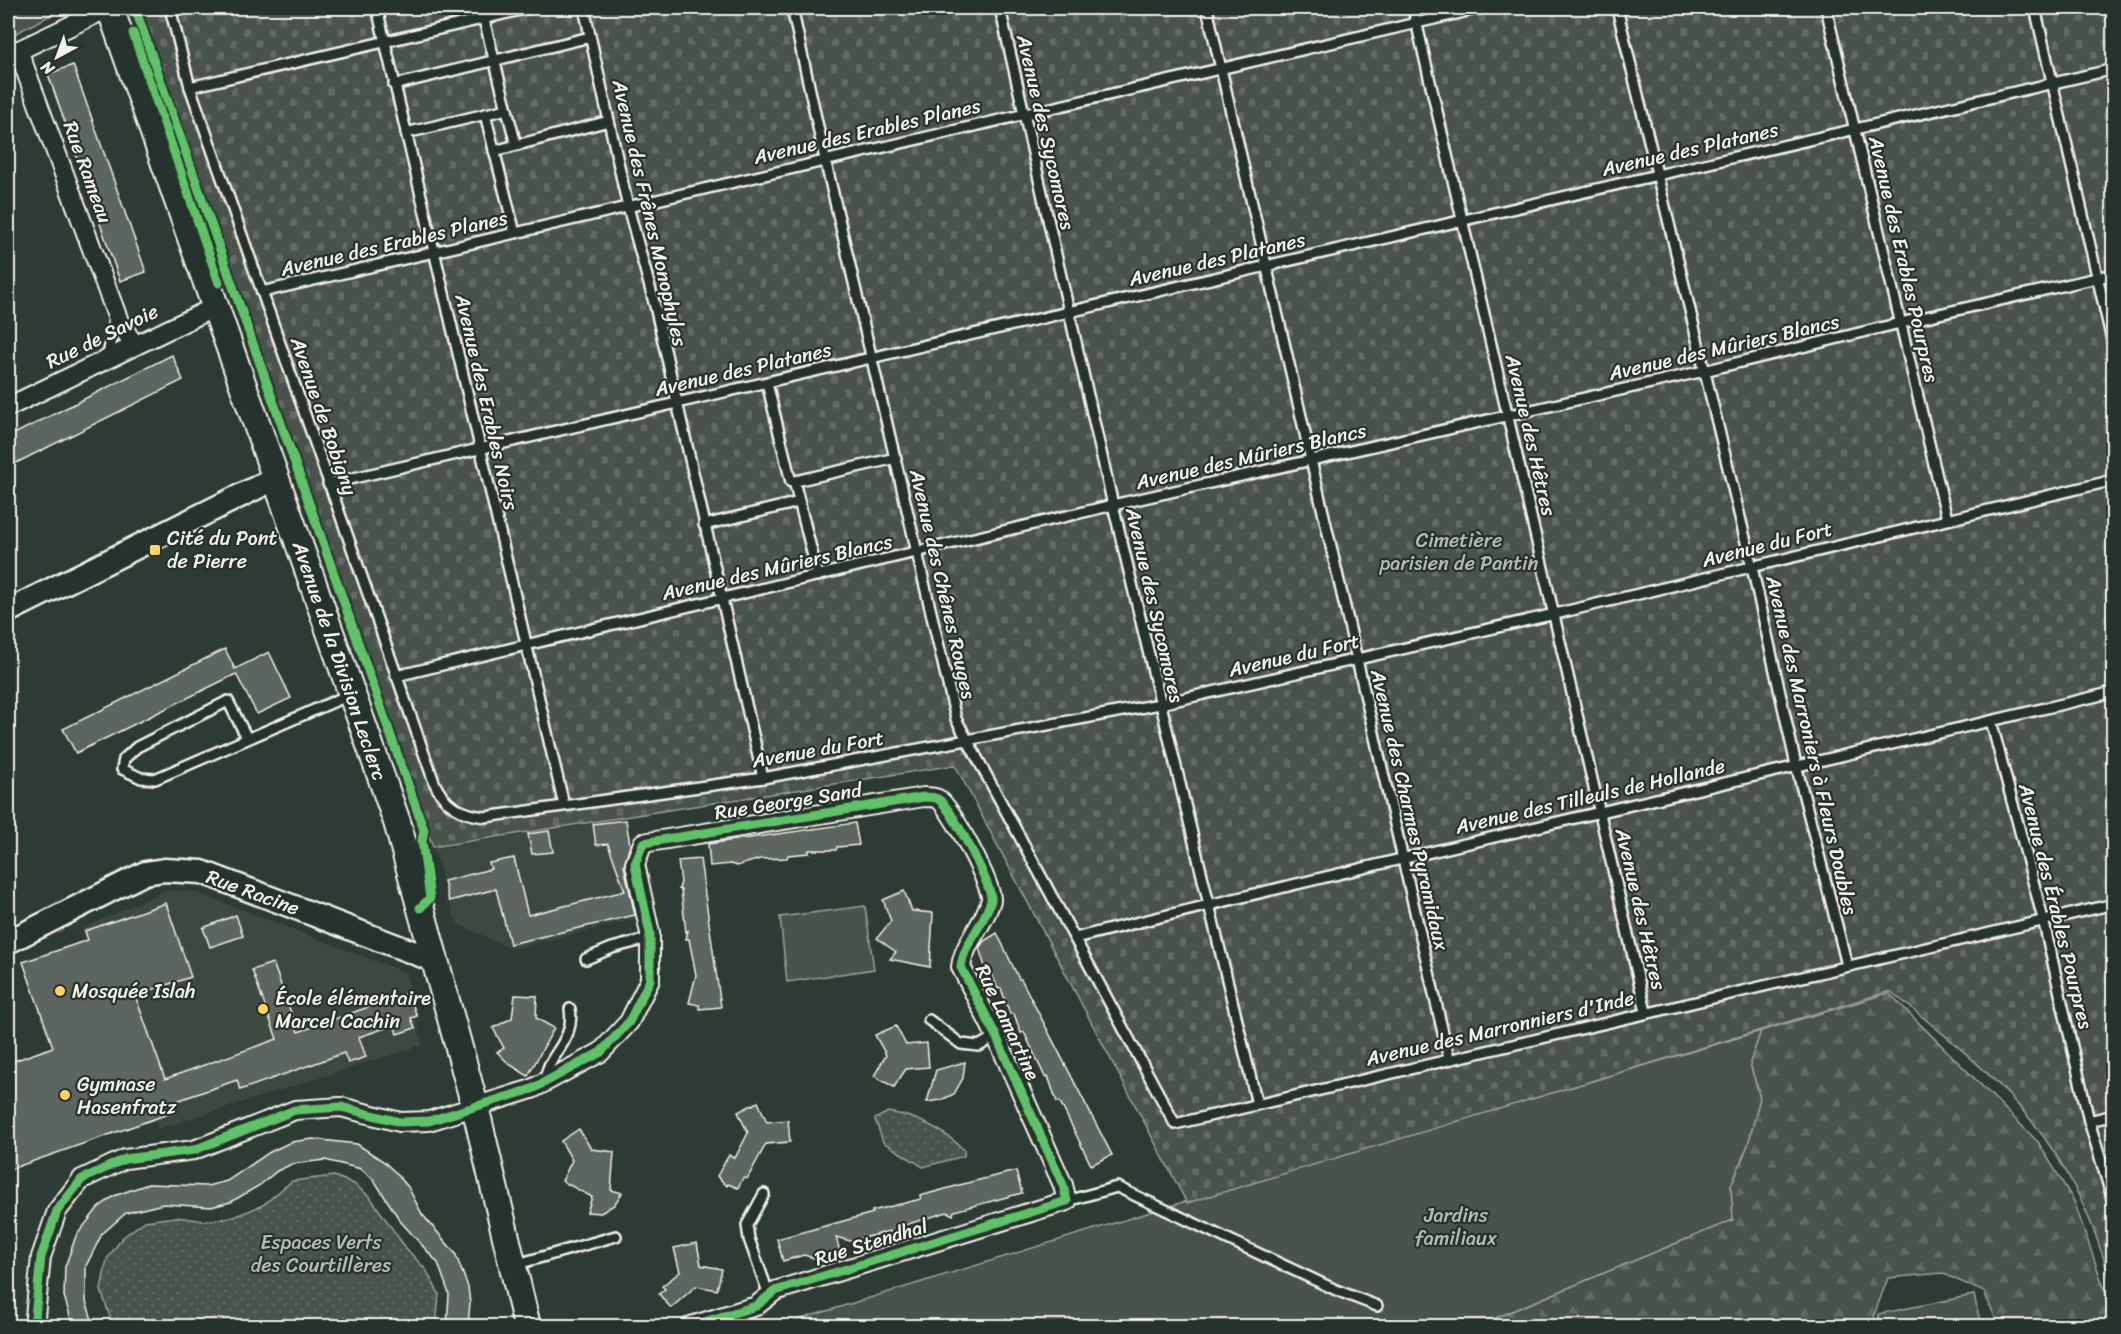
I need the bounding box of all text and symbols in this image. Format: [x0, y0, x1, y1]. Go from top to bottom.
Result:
north arrow [27, 27, 87, 87]
street label: Avenue des Sycomores [1006, 30, 1085, 234]
text: N [33, 53, 62, 83]
street label: Avenue des Frênes Monophyles [602, 75, 697, 351]
street label: Avenue des Erables Planes [749, 88, 985, 175]
street label: Avenue des Platanes [1597, 112, 1783, 187]
street label: Rue Rameau [53, 116, 122, 229]
street label: Avenue des Erables Pourpres [1858, 132, 1949, 387]
street label: Avenue des Erables Planes [276, 200, 512, 287]
street label: Avenue des Platanes [1124, 222, 1310, 297]
street label: Avenue des Erables Noirs [444, 290, 529, 514]
street label: Rue de Savoie [40, 294, 165, 379]
street label: Avenue des Mûriers Blancs [1604, 304, 1844, 391]
street label: Avenue de Bobigny [280, 331, 367, 501]
street label: Avenue des Platanes [650, 332, 836, 407]
street label: Avenue des Hêtres [1495, 350, 1566, 520]
street label: Avenue des Mûriers Blancs [1131, 413, 1371, 500]
street label: Avenue des Chênes Rouges [899, 465, 986, 703]
street label: Avenue des Sycomores [1115, 503, 1194, 707]
street label: Avenue du Fort [1697, 511, 1836, 578]
place label: Cité du Pont de Pierre [167, 521, 278, 579]
park label: Cimetière parisien de Pantin [1379, 523, 1538, 581]
street label: Avenue des Mûriers Blancs [657, 524, 897, 611]
street label: Avenue de la Division Leclerc [282, 536, 397, 786]
marker: Cité du Pont de Pierre [148, 543, 162, 557]
street label: Avenue des Marroniers à Fleurs Doubles [1755, 571, 1868, 919]
street label: Avenue du Fort [1224, 623, 1363, 688]
street label: Avenue des Charmes Pyramidaux [1360, 665, 1459, 955]
street label: Avenue du Fort [748, 721, 887, 778]
street label: Avenue des Tilleuls de Hollande [1451, 748, 1728, 845]
street label: Rue George Sand [712, 772, 866, 830]
street label: Avenue des Érables Pourpres [2008, 779, 2103, 1033]
street label: Avenue des Hêtres [1605, 824, 1676, 994]
street label: Rue Racine [201, 859, 304, 926]
street label: Rue Lamartine [965, 958, 1050, 1087]
place label: Mosquée Islah [72, 974, 196, 1009]
place label: École élémentaire Marcel Cachin [275, 981, 431, 1039]
street label: Avenue des Marronniers d'Inde [1361, 981, 1638, 1077]
marker: Mosquée Islah [53, 984, 67, 998]
marker: École élémentaire Marcel Cachin [256, 1002, 270, 1016]
place label: Gymnase Hasenfratz [77, 1067, 177, 1125]
marker: Gymnase Hasenfratz [58, 1088, 72, 1102]
park label: Jardins familiaux [1415, 1198, 1498, 1256]
street label: Rue Stendhal [810, 1208, 933, 1276]
park label: Espaces Verts des Courtillères [251, 1225, 392, 1283]

